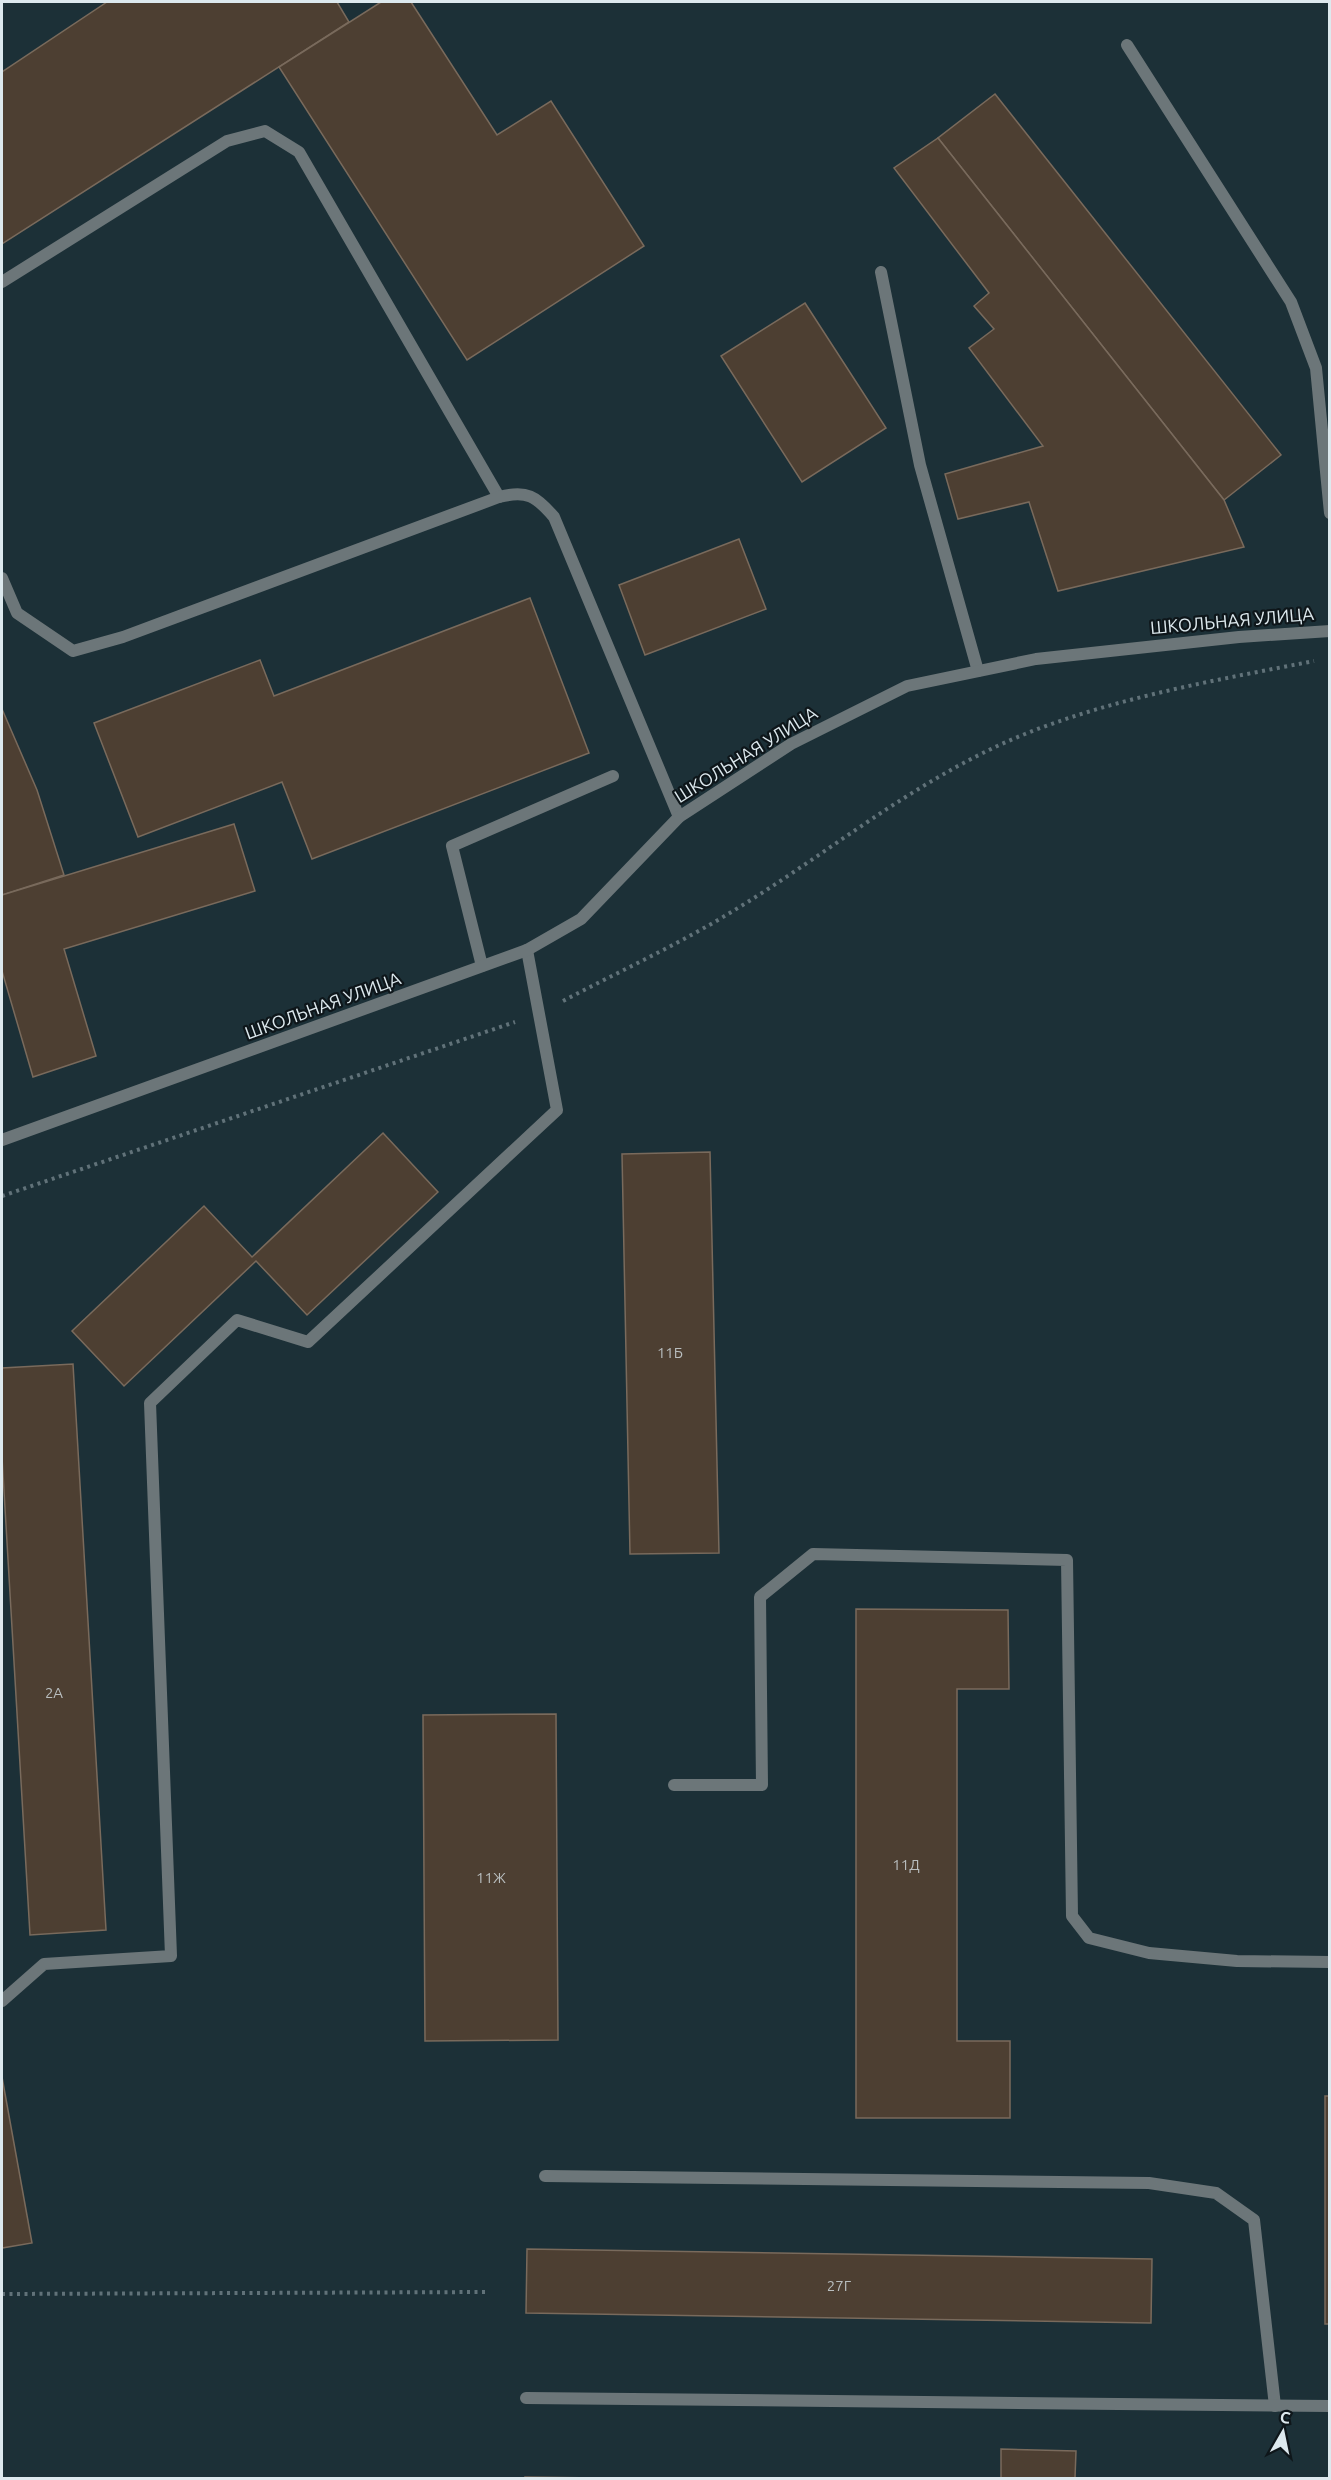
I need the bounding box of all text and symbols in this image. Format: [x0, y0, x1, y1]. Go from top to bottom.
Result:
street label: ШКОЛЬНАЯ УЛИЦА [1149, 603, 1315, 637]
street label: ШКОЛЬНАЯ УЛИЦА [671, 702, 821, 806]
street label: ШКОЛЬНАЯ УЛИЦА [242, 967, 404, 1043]
house number: 11Б [657, 1344, 683, 1361]
house number: 2А [45, 1684, 63, 1701]
house number: 11Д [892, 1856, 920, 1873]
house number: 11Ж [476, 1869, 506, 1886]
house number: 27Г [827, 2277, 852, 2294]
north arrow [1253, 2402, 1313, 2462]
text: С [1279, 2407, 1292, 2427]

